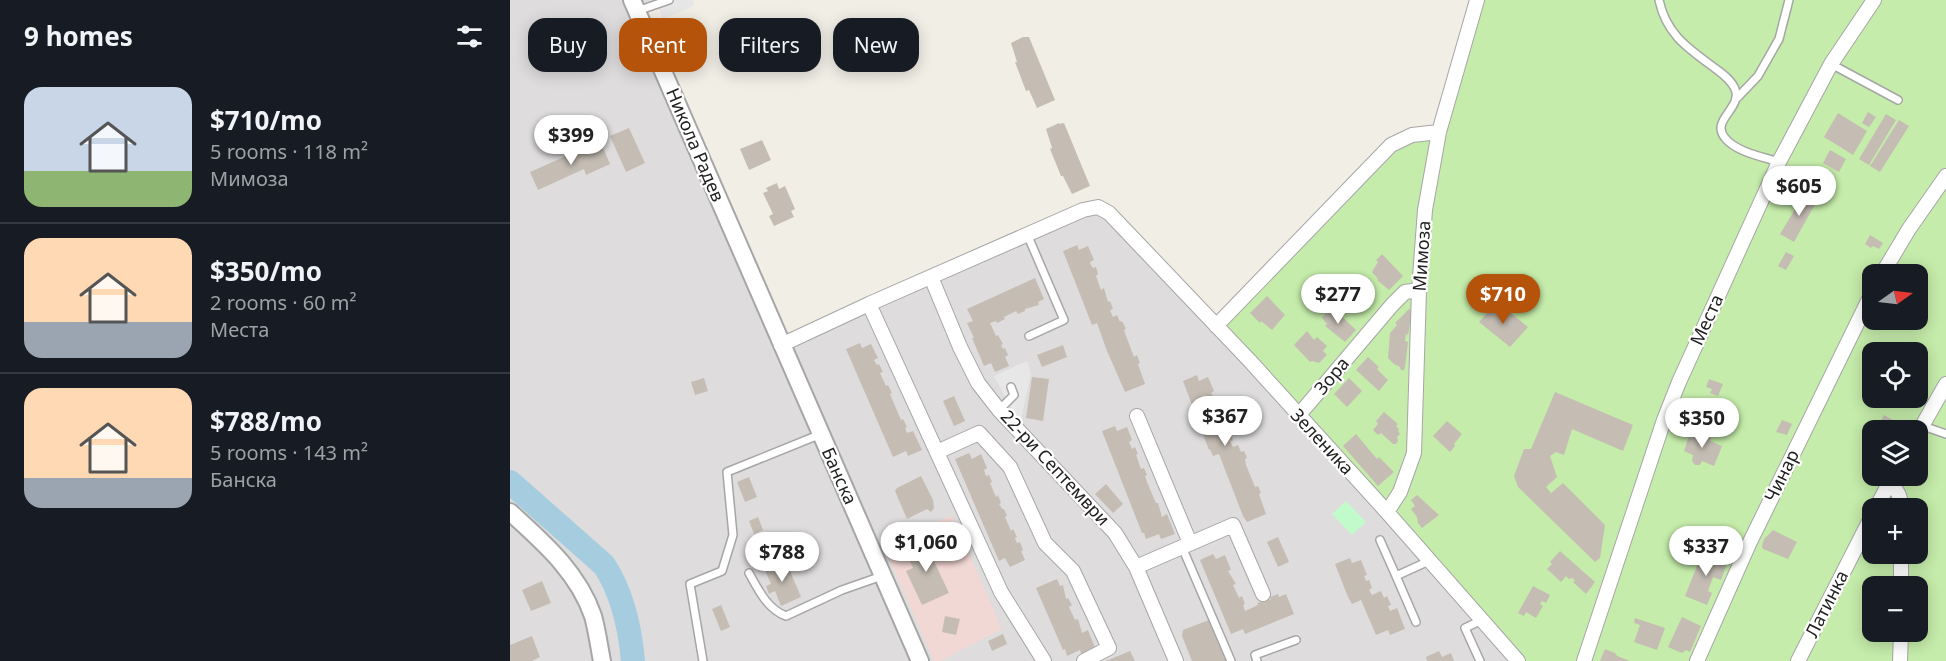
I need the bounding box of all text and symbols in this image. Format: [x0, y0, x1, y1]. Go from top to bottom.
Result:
text: 9 homes [24, 18, 133, 54]
chip: Buy [528, 18, 607, 72]
chip: Rent [619, 18, 707, 72]
chip: Filters [719, 18, 821, 72]
chip: New [833, 18, 919, 72]
icon: filters [453, 20, 486, 53]
street label: Никола Радев [661, 84, 731, 205]
text: $710/mo [210, 102, 322, 138]
icon: home [72, 111, 144, 183]
pin: $399 [535, 115, 607, 166]
text: $399 [548, 121, 594, 148]
text: 5 rooms · 118 m² [210, 138, 368, 165]
text: Мимоза [210, 165, 289, 192]
pin: $605 [1763, 166, 1835, 217]
text: $605 [1776, 172, 1822, 199]
street label: Мимоза [1407, 220, 1435, 292]
text: $350/mo [210, 253, 322, 289]
icon: home [72, 262, 144, 334]
north arrow [1862, 264, 1928, 330]
map controls [1862, 264, 1928, 642]
pin: $277 [1302, 274, 1374, 325]
pin: $710 [1467, 274, 1539, 325]
text: $277 [1315, 280, 1361, 307]
text: $710 [1480, 280, 1526, 307]
text: 2 rooms · 60 m² [210, 289, 357, 316]
street label: Места [1684, 290, 1728, 349]
text: Места [210, 316, 269, 343]
button: locate [1862, 342, 1928, 408]
street label: Зора [1309, 352, 1354, 399]
pin: $367 [1189, 396, 1261, 447]
pin: $350 [1666, 398, 1738, 449]
text: $367 [1202, 402, 1248, 429]
text: $788/mo [210, 403, 322, 439]
street label: Зеленика [1286, 403, 1360, 480]
street label: 22-ри Септември [996, 404, 1116, 530]
text: $350 [1679, 404, 1725, 431]
icon: home [72, 412, 144, 484]
button: layers [1862, 420, 1928, 486]
text: 5 rooms · 143 m² [210, 439, 368, 466]
street label: Банска [817, 443, 863, 508]
street label: Чинар [1758, 445, 1804, 506]
text: Банска [210, 466, 277, 493]
button: + [1862, 498, 1928, 564]
pin: $1,060 [877, 522, 975, 573]
pin: $337 [1670, 526, 1742, 577]
text: $1,060 [895, 528, 957, 555]
pin: $788 [746, 532, 818, 583]
text: $337 [1683, 532, 1729, 559]
text: $788 [759, 538, 805, 565]
street label: Латинка [1799, 566, 1853, 641]
button: − [1862, 576, 1928, 642]

